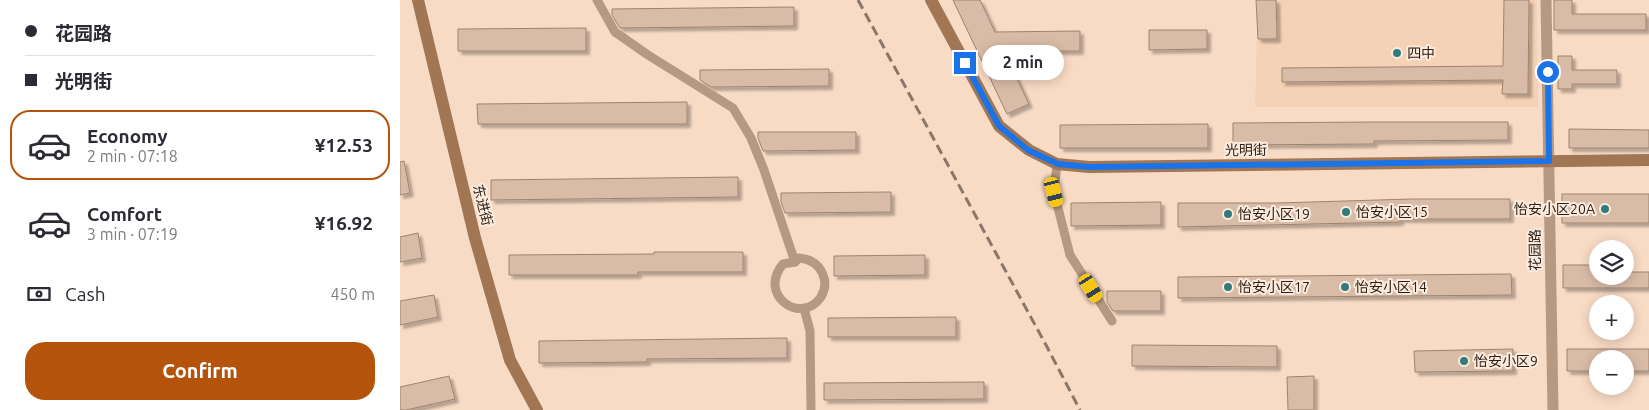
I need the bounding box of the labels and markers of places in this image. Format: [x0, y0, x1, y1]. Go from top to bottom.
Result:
place label: 四中 [1407, 45, 1435, 61]
marker: 四中 [1391, 47, 1403, 59]
place label: 怡安小区20A [1514, 201, 1595, 217]
marker: 怡安小区20A [1599, 203, 1611, 215]
place label: 怡安小区15 [1356, 204, 1428, 220]
place label: 怡安小区19 [1238, 206, 1310, 222]
marker: 怡安小区15 [1340, 206, 1352, 218]
marker: 怡安小区19 [1222, 208, 1234, 220]
place label: 怡安小区17 [1238, 279, 1310, 295]
place label: 怡安小区14 [1355, 279, 1427, 295]
marker: 怡安小区17 [1222, 281, 1234, 293]
marker: 怡安小区14 [1339, 281, 1351, 293]
place label: 怡安小区9 [1474, 353, 1538, 369]
marker: 怡安小区9 [1458, 355, 1470, 367]

